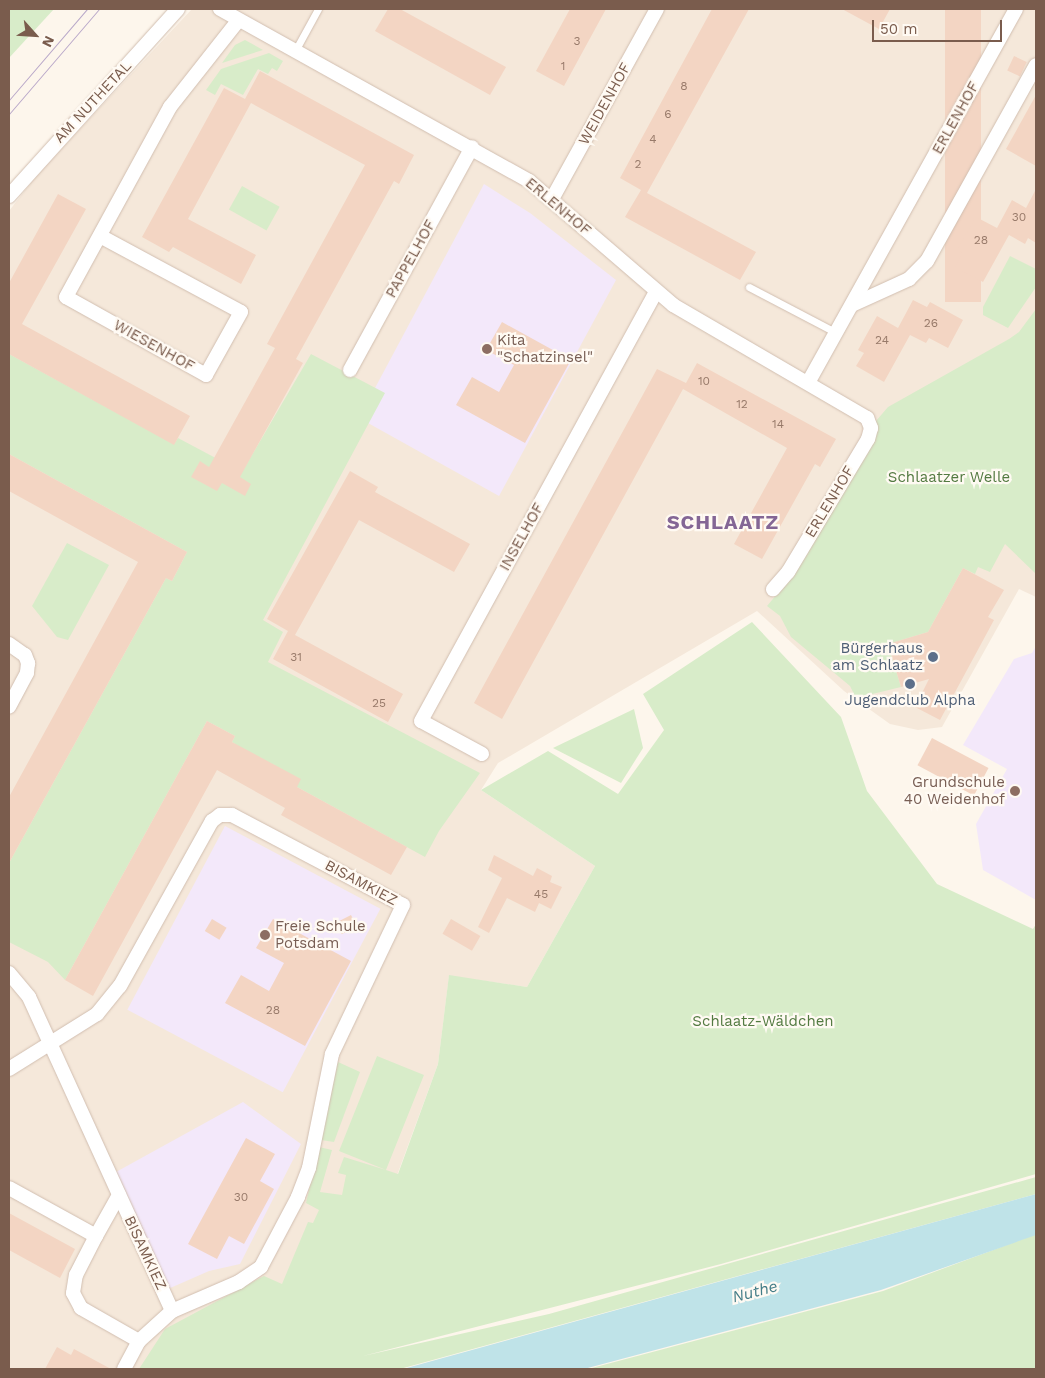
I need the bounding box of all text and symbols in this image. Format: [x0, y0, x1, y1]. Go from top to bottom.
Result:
north arrow [10, 10, 60, 60]
scale bar [875, 10, 1005, 42]
text: 50 m [880, 20, 917, 38]
text: N [39, 33, 58, 50]
house number: 3 [574, 35, 580, 49]
street label: AM NUTHETAL [50, 57, 136, 147]
house number: 1 [561, 60, 565, 74]
street label: WEIDENHOF [575, 60, 635, 148]
street label: ERLENHOF [929, 78, 983, 158]
house number: 8 [680, 80, 688, 94]
house number: 6 [664, 108, 672, 122]
house number: 4 [649, 133, 657, 147]
house number: 2 [635, 158, 641, 172]
street label: ERLENHOF [521, 174, 595, 240]
house number: 30 [1012, 211, 1026, 225]
street label: PAPPELHOF [382, 217, 440, 301]
house number: 28 [974, 234, 988, 248]
street label: WIESENHOF [110, 316, 198, 376]
house number: 26 [924, 317, 938, 331]
place label: Kita "Schatzinsel" [497, 331, 593, 366]
house number: 24 [875, 334, 889, 348]
marker: Kita "Schatzinsel" [481, 343, 493, 355]
house number: 10 [698, 375, 710, 389]
house number: 12 [736, 398, 748, 412]
house number: 14 [772, 418, 784, 432]
street label: ERLENHOF [802, 463, 858, 541]
park label: Schlaatzer Welle [887, 469, 1011, 487]
street label: INSELHOF [496, 500, 548, 574]
district label: SCHLAATZ [666, 510, 780, 534]
place label: Bürgerhaus am Schlaatz [832, 639, 923, 674]
house number: 31 [290, 651, 302, 665]
marker: Bürgerhaus am Schlaatz [927, 651, 939, 663]
marker: Jugendclub Alpha [904, 678, 916, 690]
place label: Jugendclub Alpha [844, 692, 976, 710]
house number: 25 [372, 697, 386, 711]
place label: Grundschule 40 Weidenhof [903, 773, 1005, 808]
marker: Grundschule 40 Weidenhof [1009, 785, 1021, 797]
street label: BISAMKIEZ [322, 856, 400, 910]
house number: 45 [534, 888, 548, 902]
place label: Freie Schule Potsdam [275, 917, 366, 952]
marker: Freie Schule Potsdam [259, 929, 271, 941]
house number: 28 [266, 1004, 280, 1018]
park label: Schlaatz-Wäldchen [692, 1013, 834, 1031]
house number: 30 [234, 1191, 248, 1205]
street label: BISAMKIEZ [120, 1213, 170, 1293]
water label: Nuthe [730, 1277, 780, 1307]

